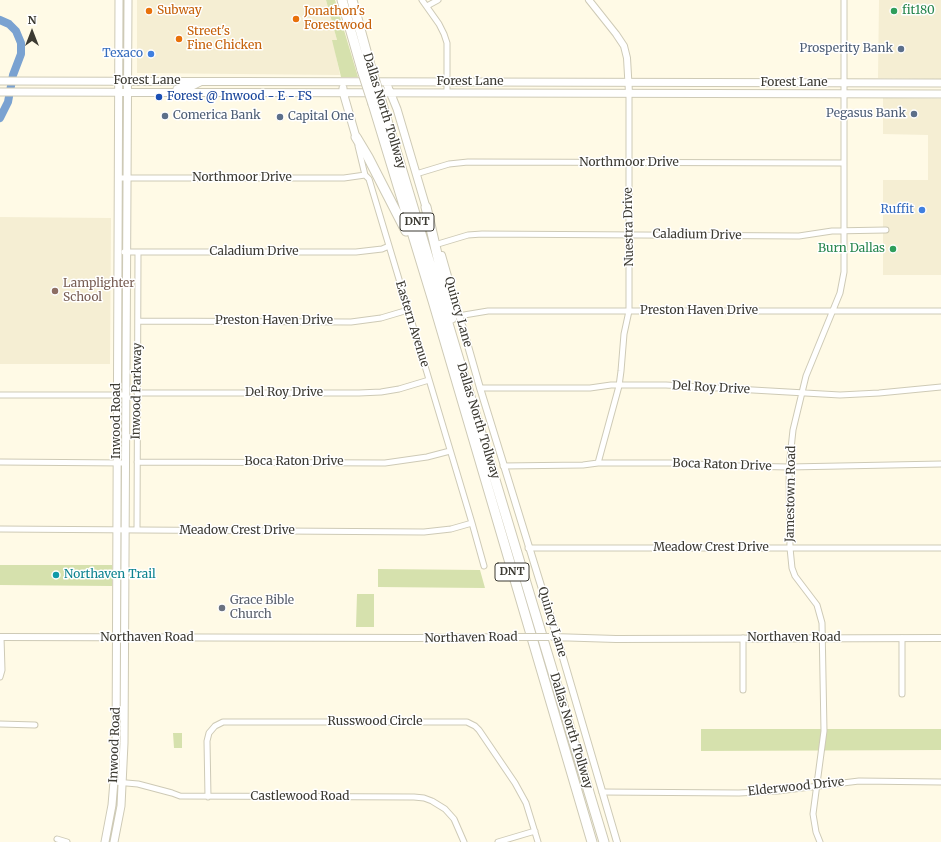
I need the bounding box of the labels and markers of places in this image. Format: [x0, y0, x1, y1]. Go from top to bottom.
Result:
place label: Subway [157, 4, 202, 18]
place label: fit180 [902, 4, 935, 18]
place label: Jonathon's Forestwood [304, 5, 372, 33]
marker: Subway [144, 6, 154, 16]
marker: fit180 [889, 6, 899, 16]
marker: Jonathon's Forestwood [291, 14, 301, 24]
place label: Street's Fine Chicken [187, 25, 262, 53]
marker: Street's Fine Chicken [174, 34, 184, 44]
place label: Prosperity Bank [799, 42, 893, 56]
marker: Prosperity Bank [896, 44, 906, 54]
place label: Texaco [102, 47, 143, 61]
marker: Texaco [146, 49, 156, 59]
place label: Forest @ Inwood - E - FS [167, 90, 312, 104]
marker: Forest @ Inwood - E - FS [154, 92, 164, 102]
place label: Pegasus Bank [826, 107, 906, 121]
place label: Comerica Bank [173, 109, 261, 123]
marker: Pegasus Bank [909, 109, 919, 119]
place label: Capital One [288, 110, 354, 124]
marker: Comerica Bank [160, 111, 170, 121]
marker: Capital One [275, 112, 285, 122]
place label: Ruffit [881, 203, 914, 217]
marker: Ruffit [917, 205, 927, 215]
place label: Burn Dallas [818, 242, 885, 256]
marker: Burn Dallas [888, 244, 898, 254]
place label: Lamplighter School [63, 277, 135, 305]
marker: Lamplighter School [50, 286, 60, 296]
place label: Northaven Trail [64, 568, 156, 582]
marker: Northaven Trail [51, 570, 61, 580]
place label: Grace Bible Church [230, 594, 294, 622]
marker: Grace Bible Church [217, 603, 227, 613]

